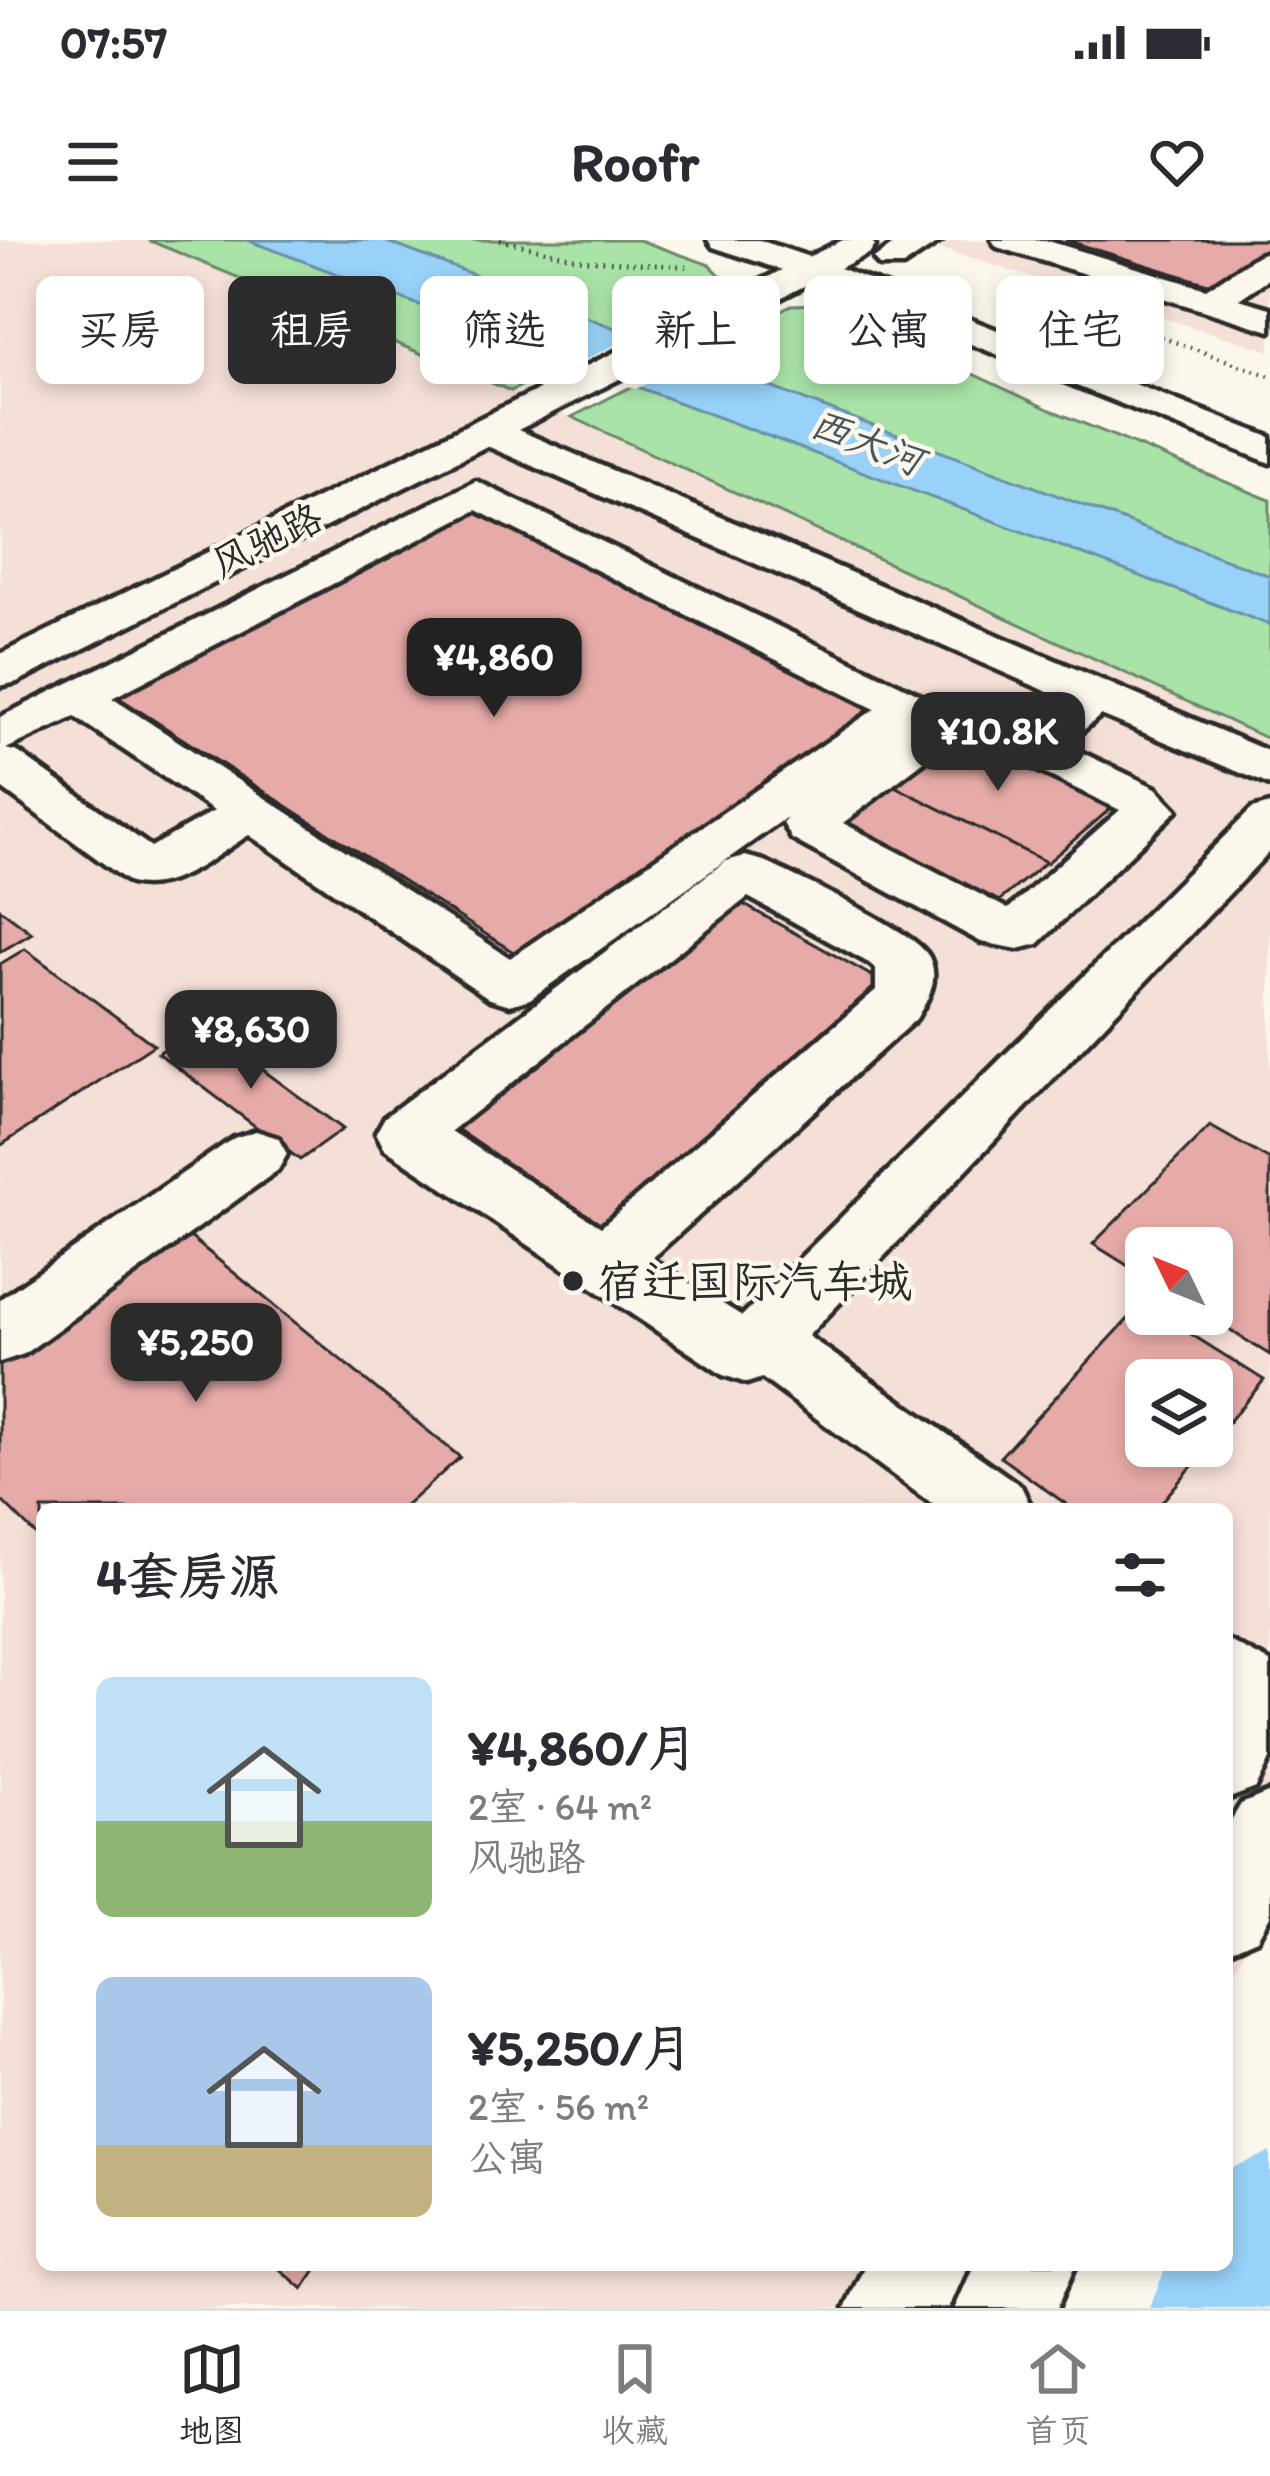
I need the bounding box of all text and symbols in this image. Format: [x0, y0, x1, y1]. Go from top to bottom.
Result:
text: 07:57 [60, 15, 167, 69]
icon: menu [60, 129, 126, 195]
icon: heart [1144, 129, 1210, 195]
text: Roofr [571, 130, 699, 195]
chip: 买房 [36, 276, 204, 384]
chip: 租房 [228, 276, 396, 384]
chip: 筛选 [420, 276, 588, 384]
chip: 新上 [612, 276, 780, 384]
chip: 公寓 [804, 276, 972, 384]
chip: 住宅 [996, 276, 1164, 384]
water label: 西大河 [804, 399, 936, 487]
street label: 风驰路 [204, 493, 330, 587]
pin: ¥4,860 [396, 618, 592, 720]
text: ¥4,860 [434, 633, 554, 680]
pin: ¥10.8K [900, 692, 1096, 794]
text: ¥10.8K [938, 707, 1058, 754]
pin: ¥8,630 [153, 990, 349, 1092]
text: ¥8,630 [192, 1005, 310, 1052]
north arrow [1125, 1227, 1233, 1335]
map controls [1125, 1227, 1233, 1467]
place label: 宿迁国际汽车城 [597, 1254, 912, 1308]
marker: 宿迁国际汽车城 [560, 1268, 586, 1294]
pin: ¥5,250 [98, 1303, 294, 1405]
text: ¥5,250 [138, 1318, 254, 1365]
button: layers [1125, 1359, 1233, 1467]
icon: filters [1107, 1542, 1173, 1608]
text: 4套房源 [96, 1546, 280, 1607]
text: ¥4,860/月 [468, 1717, 698, 1778]
icon: home [192, 1725, 336, 1869]
text: 2室 · 64 m² [468, 1783, 652, 1830]
text: 风驰路 [468, 1834, 585, 1881]
text: ¥5,250/月 [468, 2017, 693, 2078]
icon: home [192, 2025, 336, 2169]
text: 2室 · 56 m² [468, 2083, 649, 2130]
text: 公寓 [468, 2134, 546, 2181]
tab: 地图 [179, 2336, 245, 2451]
tab: 收藏 [602, 2336, 668, 2451]
tab: 首页 [1025, 2336, 1091, 2451]

